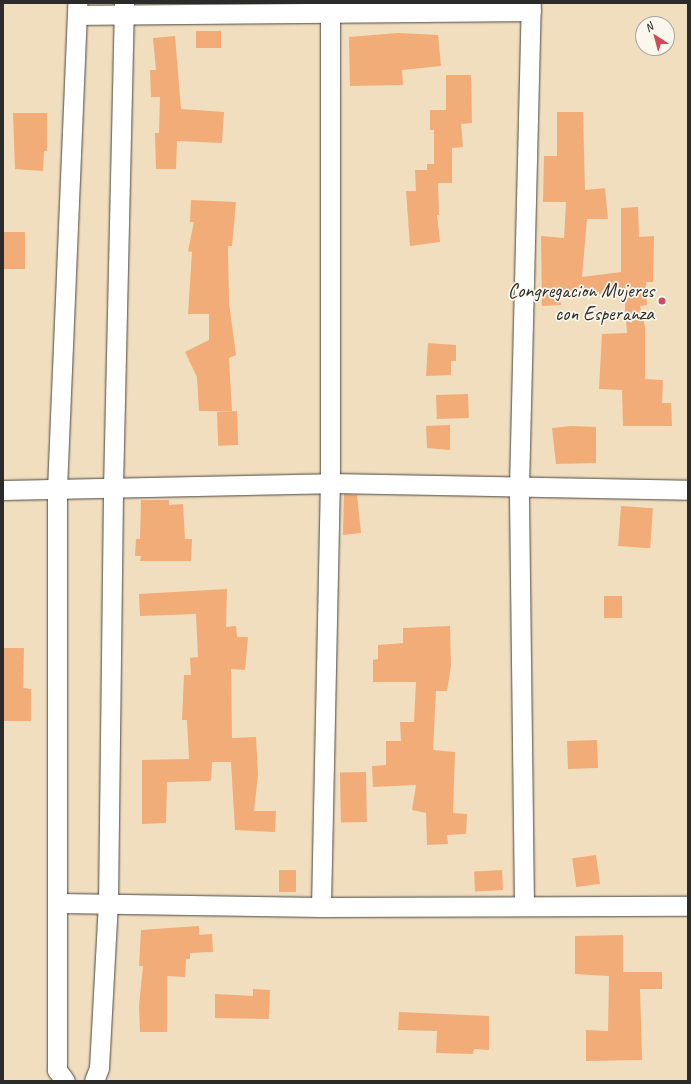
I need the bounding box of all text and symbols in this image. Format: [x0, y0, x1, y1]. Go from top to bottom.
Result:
north arrow [635, 16, 675, 56]
text: N [642, 19, 655, 35]
place label: Congregacion Mujeres con Esperanza [508, 278, 654, 325]
marker: Congregacion Mujeres con Esperanza [657, 296, 667, 306]

